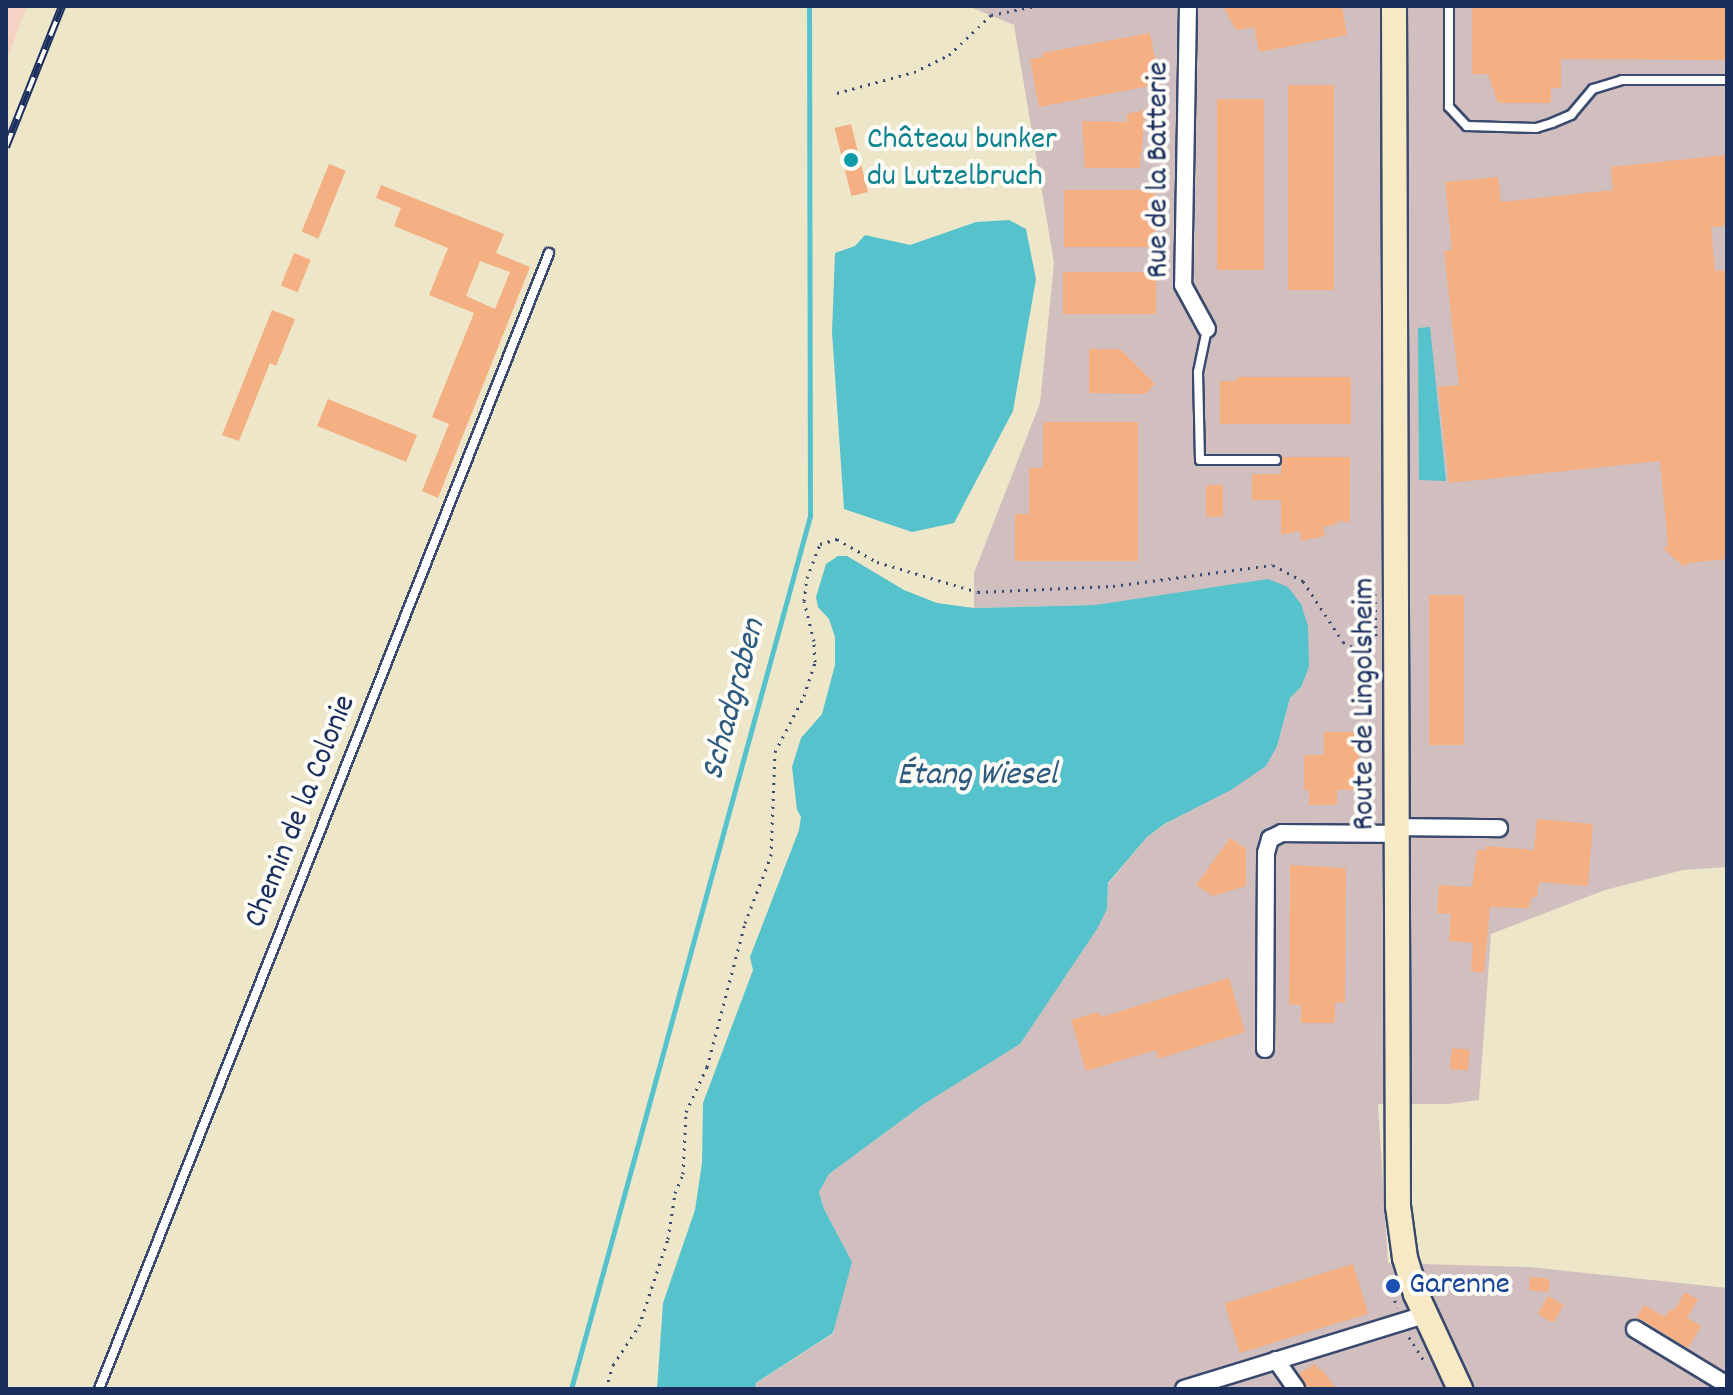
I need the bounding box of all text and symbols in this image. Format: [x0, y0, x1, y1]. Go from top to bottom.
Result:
street label: Rue de la Batterie [1141, 62, 1179, 278]
place label: Château bunker du Lutzelbruch [867, 123, 1057, 198]
marker: Château bunker du Lutzelbruch [842, 151, 860, 169]
street label: Route de Lingolsheim [1347, 578, 1385, 830]
water label: Schadgraben [694, 615, 776, 785]
street label: Chemin de la Colonie [238, 690, 366, 934]
water label: Étang Wiesel [897, 757, 1057, 797]
place label: Garenne [1409, 1267, 1510, 1305]
marker: Garenne [1384, 1277, 1402, 1295]

